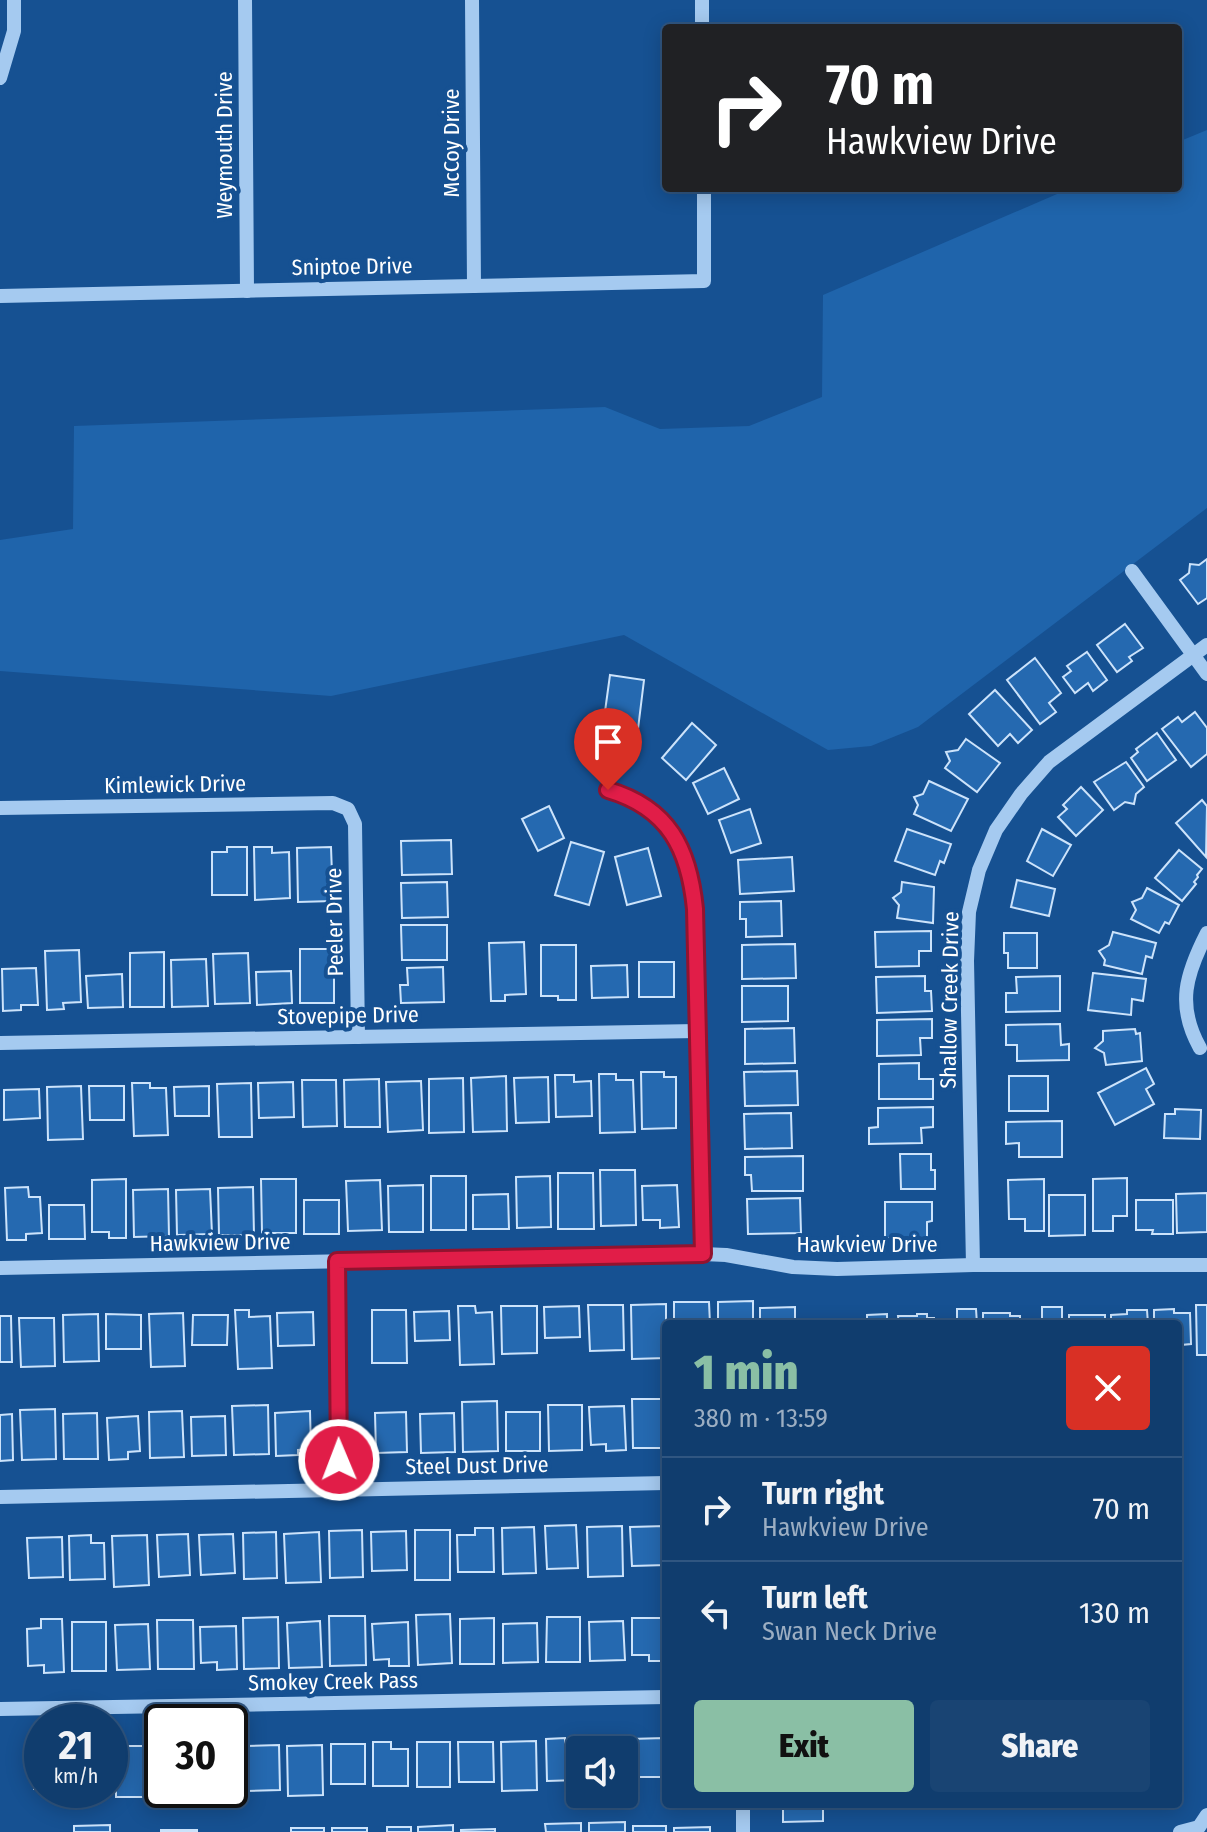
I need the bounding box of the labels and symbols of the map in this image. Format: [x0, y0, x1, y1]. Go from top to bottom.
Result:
street label: Weymouth Drive [211, 71, 238, 219]
street label: McCoy Drive [438, 89, 465, 197]
street label: Sniptoe Drive [291, 252, 413, 281]
pin [574, 708, 642, 790]
street label: Kimlewick Drive [104, 770, 246, 799]
street label: Peeler Drive [320, 867, 349, 977]
street label: Shallow Creek Drive [934, 911, 965, 1089]
street label: Stovepipe Drive [277, 1001, 419, 1030]
street label: Hawkview Drive [149, 1228, 291, 1257]
street label: Hawkview Drive [796, 1231, 938, 1258]
position arrow [297, 1418, 381, 1502]
street label: Steel Dust Drive [405, 1451, 549, 1480]
street label: Smokey Creek Pass [248, 1667, 418, 1696]
speed limit sign: 30 [144, 1704, 248, 1808]

